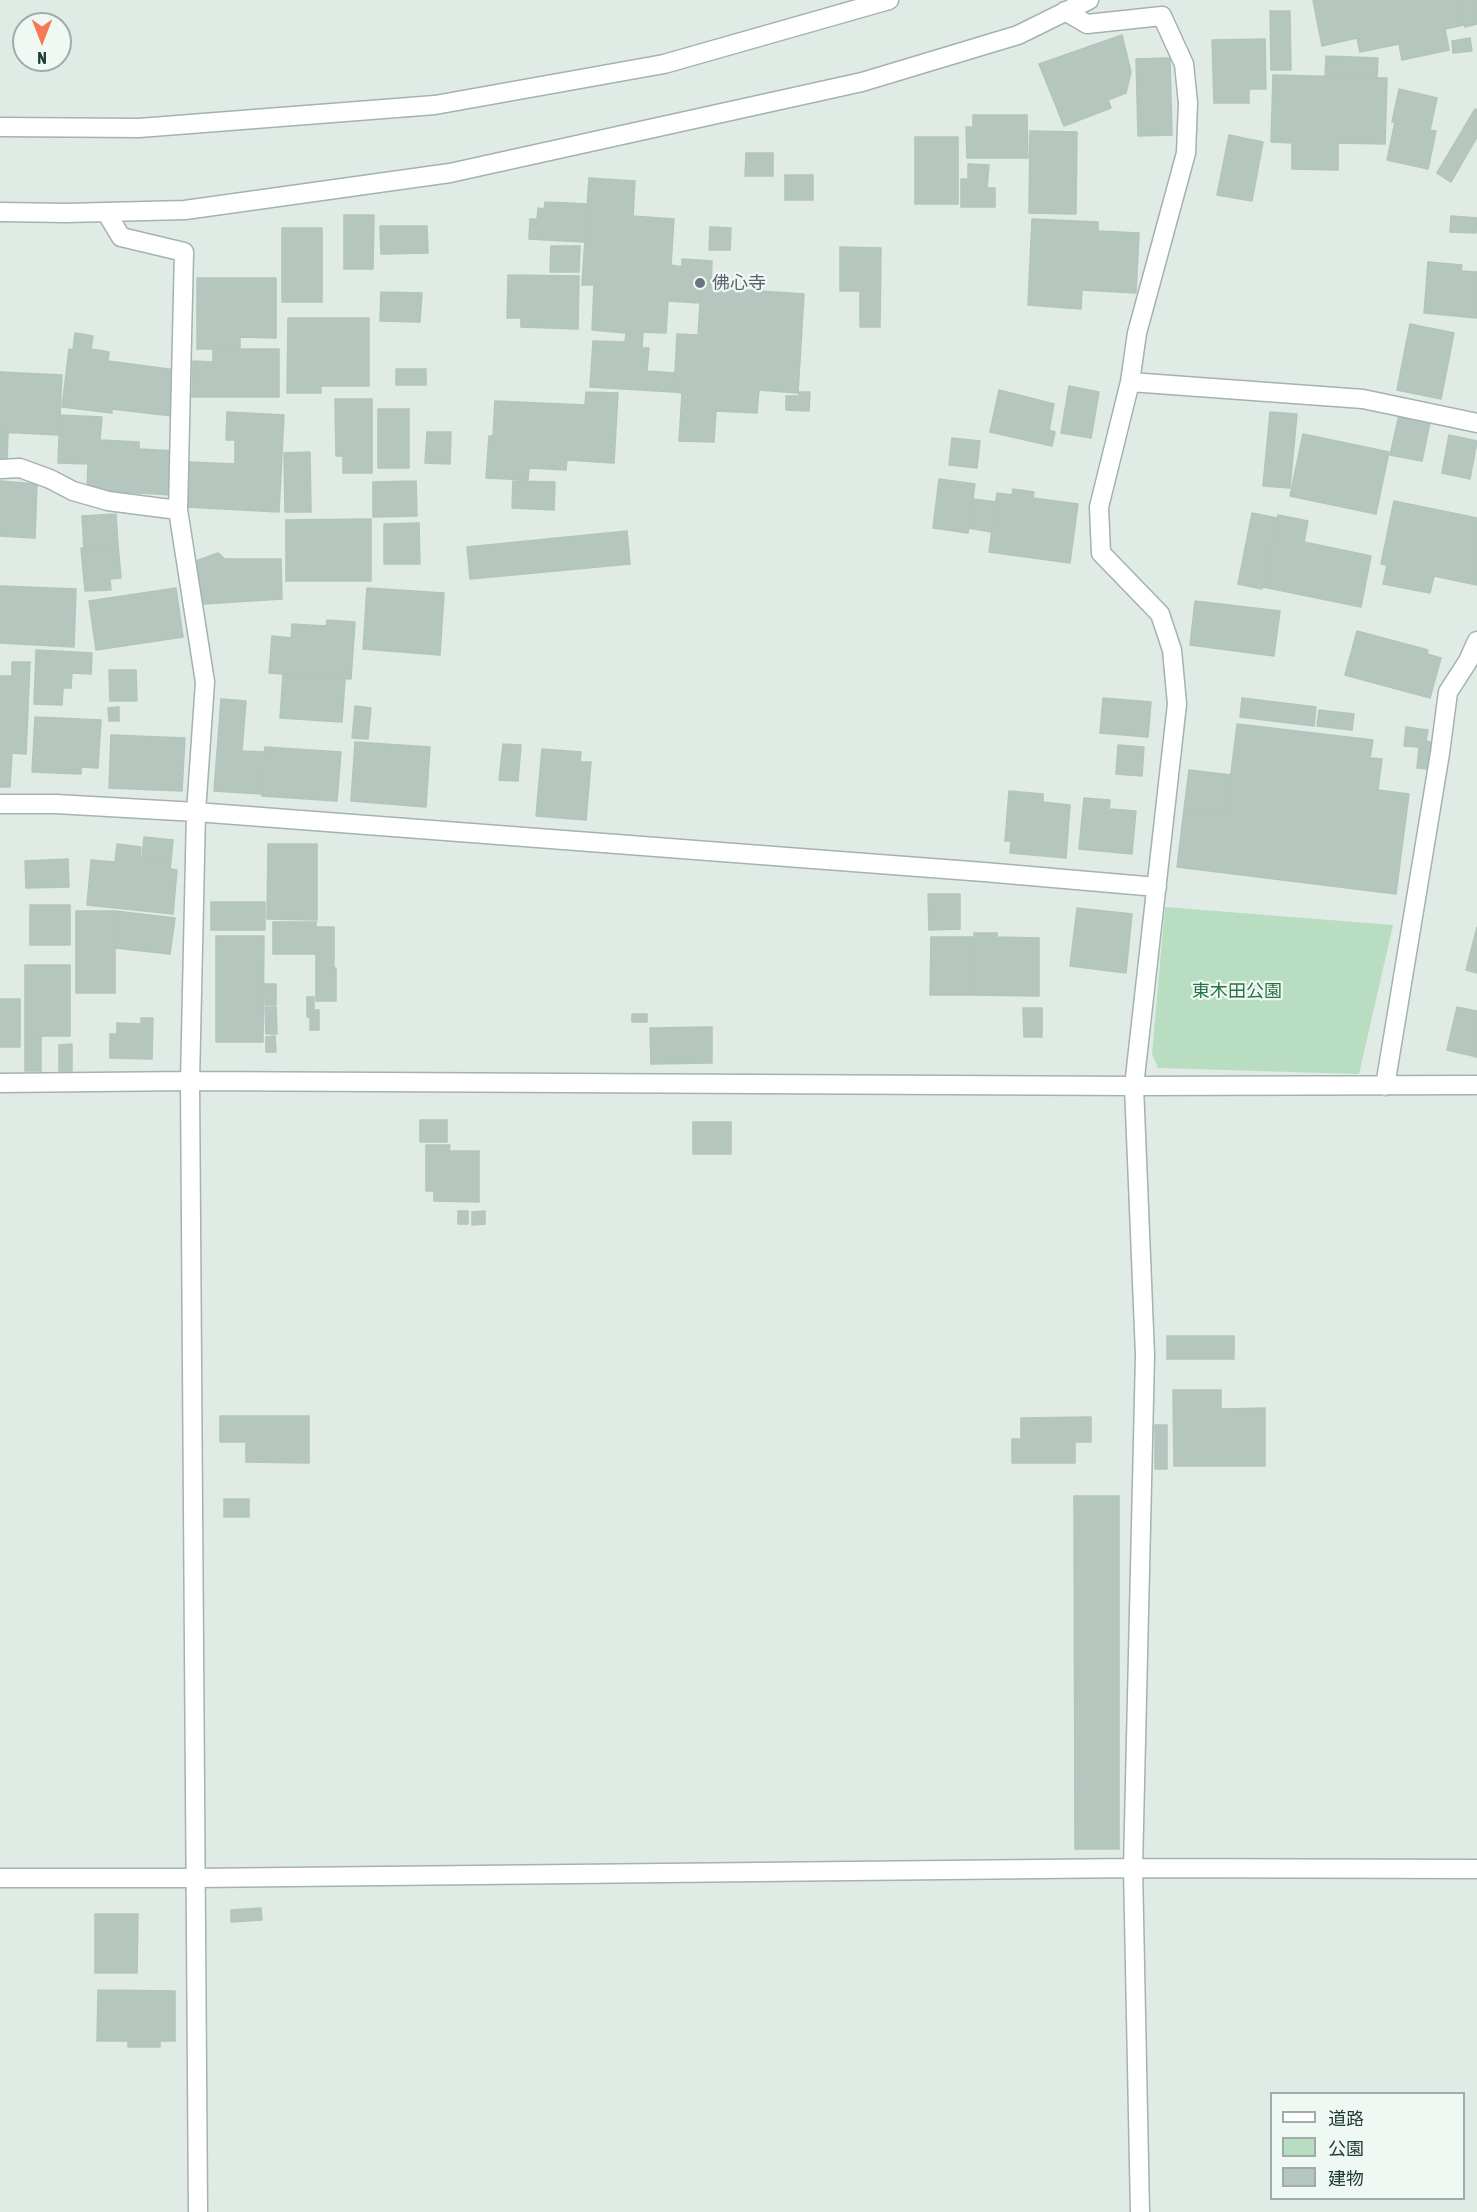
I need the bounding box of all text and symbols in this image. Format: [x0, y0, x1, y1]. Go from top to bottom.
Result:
north arrow [12, 12, 72, 72]
text: N [37, 49, 47, 67]
place label: 佛心寺 [712, 272, 766, 294]
marker: 佛心寺 [693, 276, 707, 290]
park label: 東木田公園 [1192, 980, 1282, 1002]
legend [1270, 2092, 1465, 2200]
text: 道路 [1328, 2108, 1364, 2129]
text: 公園 [1328, 2138, 1364, 2159]
text: 建物 [1328, 2168, 1364, 2189]

